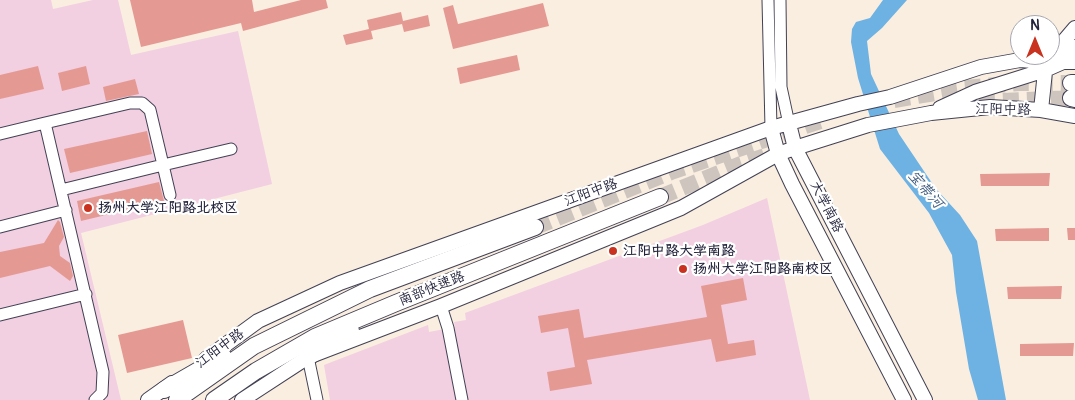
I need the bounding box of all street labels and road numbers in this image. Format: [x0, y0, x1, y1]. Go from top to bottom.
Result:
street label: 江阳中路 [975, 101, 1031, 119]
street label: 江阳中路 [562, 176, 620, 210]
street label: 大学南路 [806, 178, 846, 236]
street label: 南部快速路 [396, 268, 468, 310]
street label: 江阳中路 [192, 326, 248, 372]

